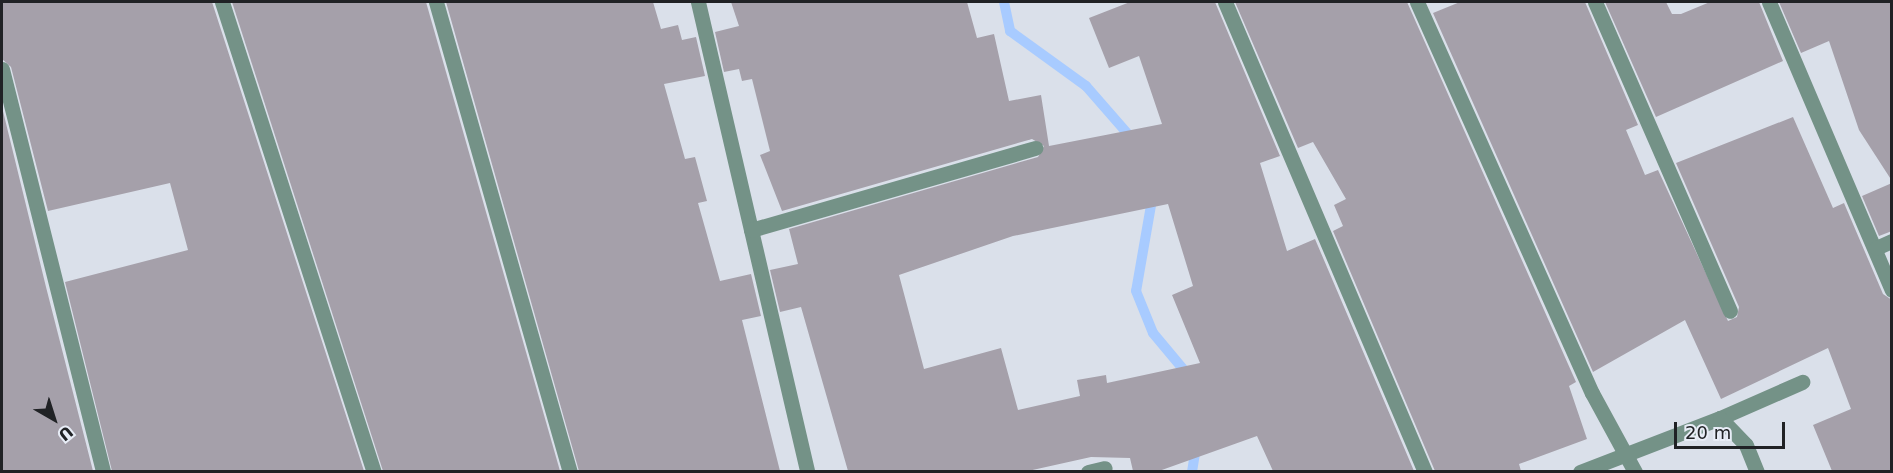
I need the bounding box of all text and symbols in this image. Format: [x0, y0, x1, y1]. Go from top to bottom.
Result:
north arrow [24, 389, 84, 449]
scale bar [1677, 410, 1788, 448]
text: U [55, 422, 77, 445]
text: 20 m [1685, 422, 1731, 443]

